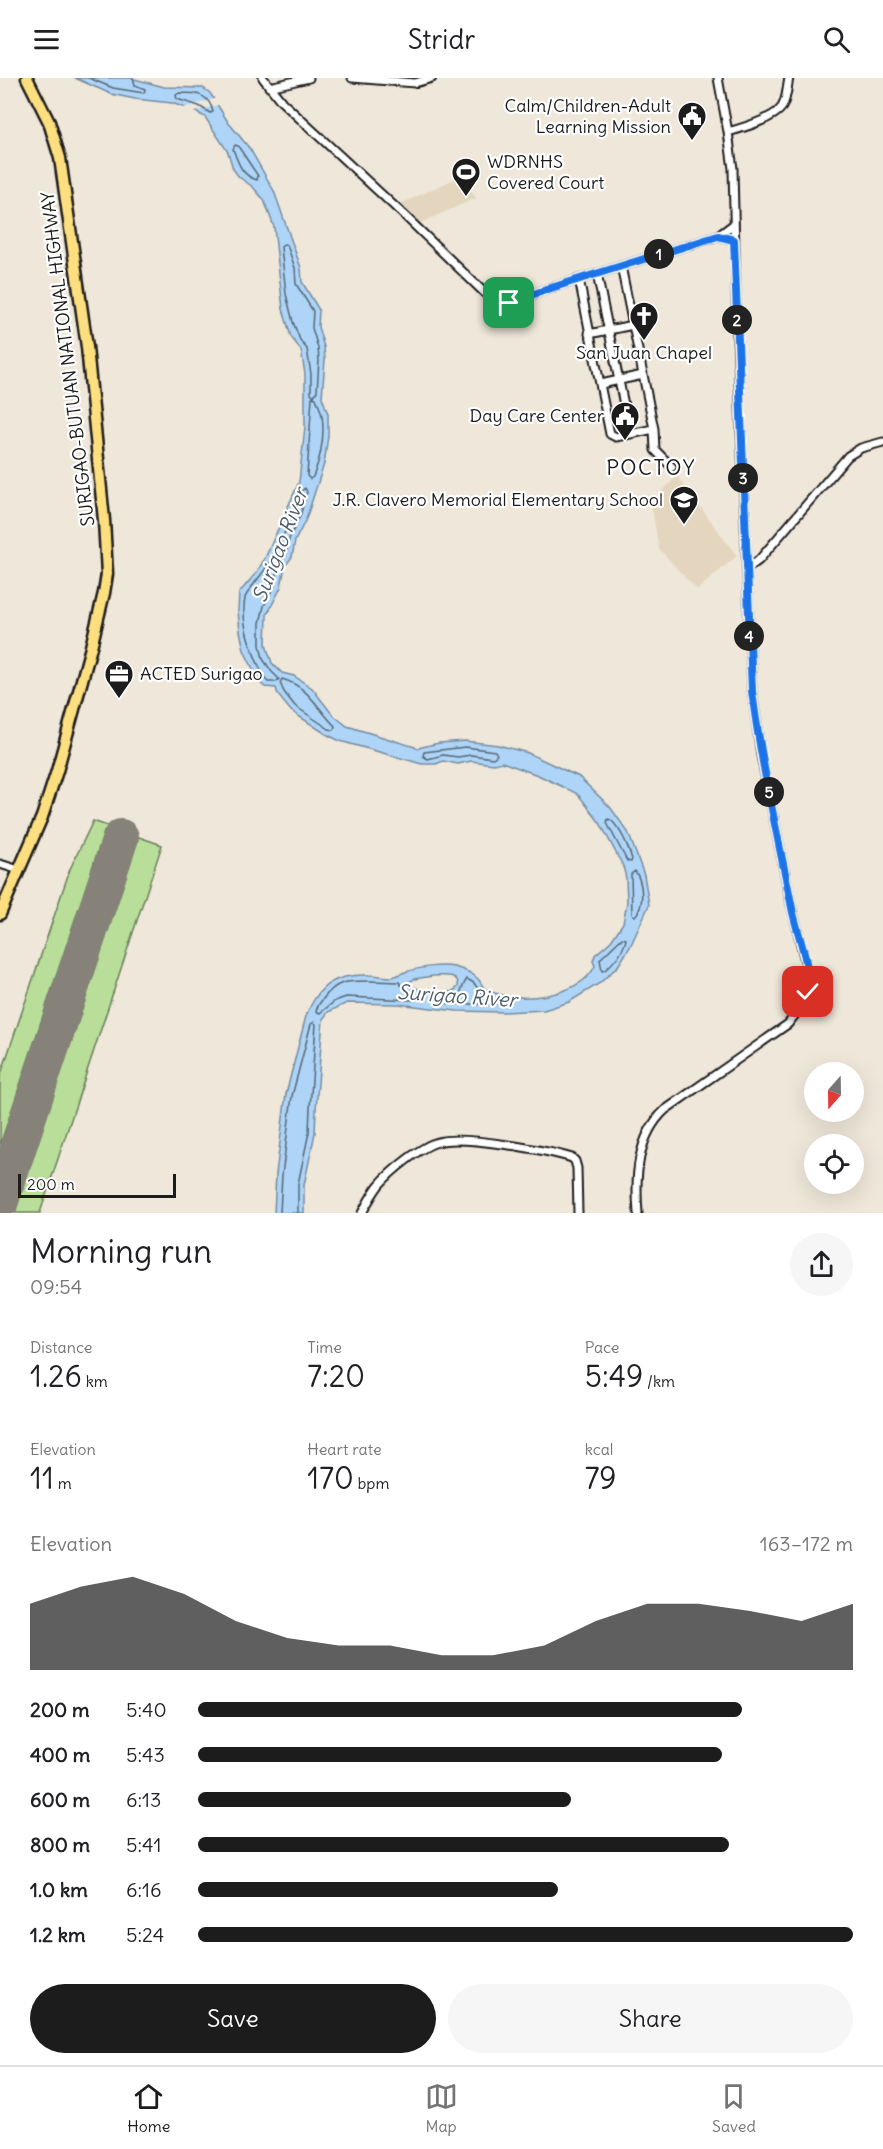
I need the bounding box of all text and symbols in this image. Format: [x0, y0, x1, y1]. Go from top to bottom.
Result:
text: Stridr [408, 22, 475, 56]
icon: menu [30, 23, 63, 56]
icon: search [820, 23, 853, 56]
place label: Calm/Children-Adult Learning Mission [505, 94, 671, 138]
public building icon: Calm/Children-Adult Learning Mission [676, 100, 708, 142]
place label: WDRNHS Covered Court [487, 150, 604, 194]
sports icon: WDRNHS Covered Court [450, 156, 482, 198]
street label: SURIGAO-BUTUAN NATIONAL HIGHWAY [36, 191, 99, 528]
pin: 1 [644, 239, 674, 269]
text: 1 [656, 244, 662, 264]
pin [483, 277, 534, 328]
icon: arrive [492, 286, 525, 319]
church icon: San Juan Chapel [628, 300, 660, 342]
pin: 2 [722, 305, 752, 335]
text: 2 [733, 310, 741, 330]
place label: San Juan Chapel [576, 341, 712, 364]
public building icon: Day Care Center [609, 400, 641, 442]
place label: Day Care Center [470, 404, 605, 427]
district label: POCTOY [606, 454, 696, 481]
pin: 3 [728, 463, 758, 493]
text: 3 [738, 468, 748, 488]
water label: Surigao River [246, 482, 314, 605]
school or university icon: J.R. Clavero Memorial Elementary School [668, 484, 700, 526]
place label: J.R. Clavero Memorial Elementary School [332, 488, 663, 511]
pin: 4 [734, 621, 764, 651]
text: 4 [744, 626, 754, 646]
office icon: ACTED Surigao [103, 658, 135, 700]
place label: ACTED Surigao [140, 662, 263, 685]
pin: 5 [754, 777, 784, 807]
text: 5 [764, 782, 774, 802]
pin [782, 966, 833, 1017]
icon: check [791, 975, 824, 1008]
water label: Surigao River [396, 979, 520, 1012]
north arrow [804, 1062, 864, 1122]
map controls [804, 1062, 864, 1194]
button: locate [804, 1134, 864, 1194]
scale bar [18, 1171, 176, 1198]
text: 200 m [27, 1174, 75, 1194]
text: Morning run [30, 1230, 212, 1272]
button: share [790, 1233, 853, 1296]
text: 09:54 [30, 1274, 82, 1299]
text: Distance [30, 1337, 92, 1357]
text: Time [307, 1337, 342, 1357]
text: Pace [585, 1337, 619, 1357]
text: 1.26 [30, 1357, 82, 1395]
text: 7:20 [307, 1357, 365, 1395]
text: 5:49 [585, 1357, 643, 1395]
text: km [82, 1371, 108, 1391]
text: /km [643, 1371, 675, 1391]
text: Elevation [30, 1439, 96, 1459]
text: Heart rate [307, 1439, 382, 1459]
text: kcal [585, 1439, 613, 1459]
text: 11 [30, 1459, 54, 1497]
text: 170 [307, 1459, 354, 1497]
text: 79 [585, 1459, 617, 1497]
text: m [54, 1473, 72, 1493]
text: bpm [354, 1473, 389, 1493]
text: Elevation [30, 1531, 112, 1556]
text: 163–172 m [760, 1531, 853, 1556]
text: 200 m [30, 1697, 90, 1722]
text: 5:40 [126, 1697, 167, 1722]
text: 400 m [30, 1742, 90, 1767]
text: 5:43 [126, 1742, 165, 1767]
text: 600 m [30, 1787, 90, 1812]
text: 6:13 [126, 1787, 161, 1812]
text: 800 m [30, 1832, 90, 1857]
text: 5:41 [126, 1832, 161, 1857]
text: 1.0 km [30, 1877, 88, 1902]
text: 6:16 [126, 1877, 162, 1902]
text: 1.2 km [30, 1922, 86, 1947]
text: 5:24 [126, 1922, 164, 1947]
button: Save [30, 1984, 436, 2053]
button: Share [448, 1984, 853, 2053]
tab: Home [127, 2080, 170, 2136]
tab: Map [425, 2080, 458, 2136]
tab: Saved [712, 2080, 756, 2136]

